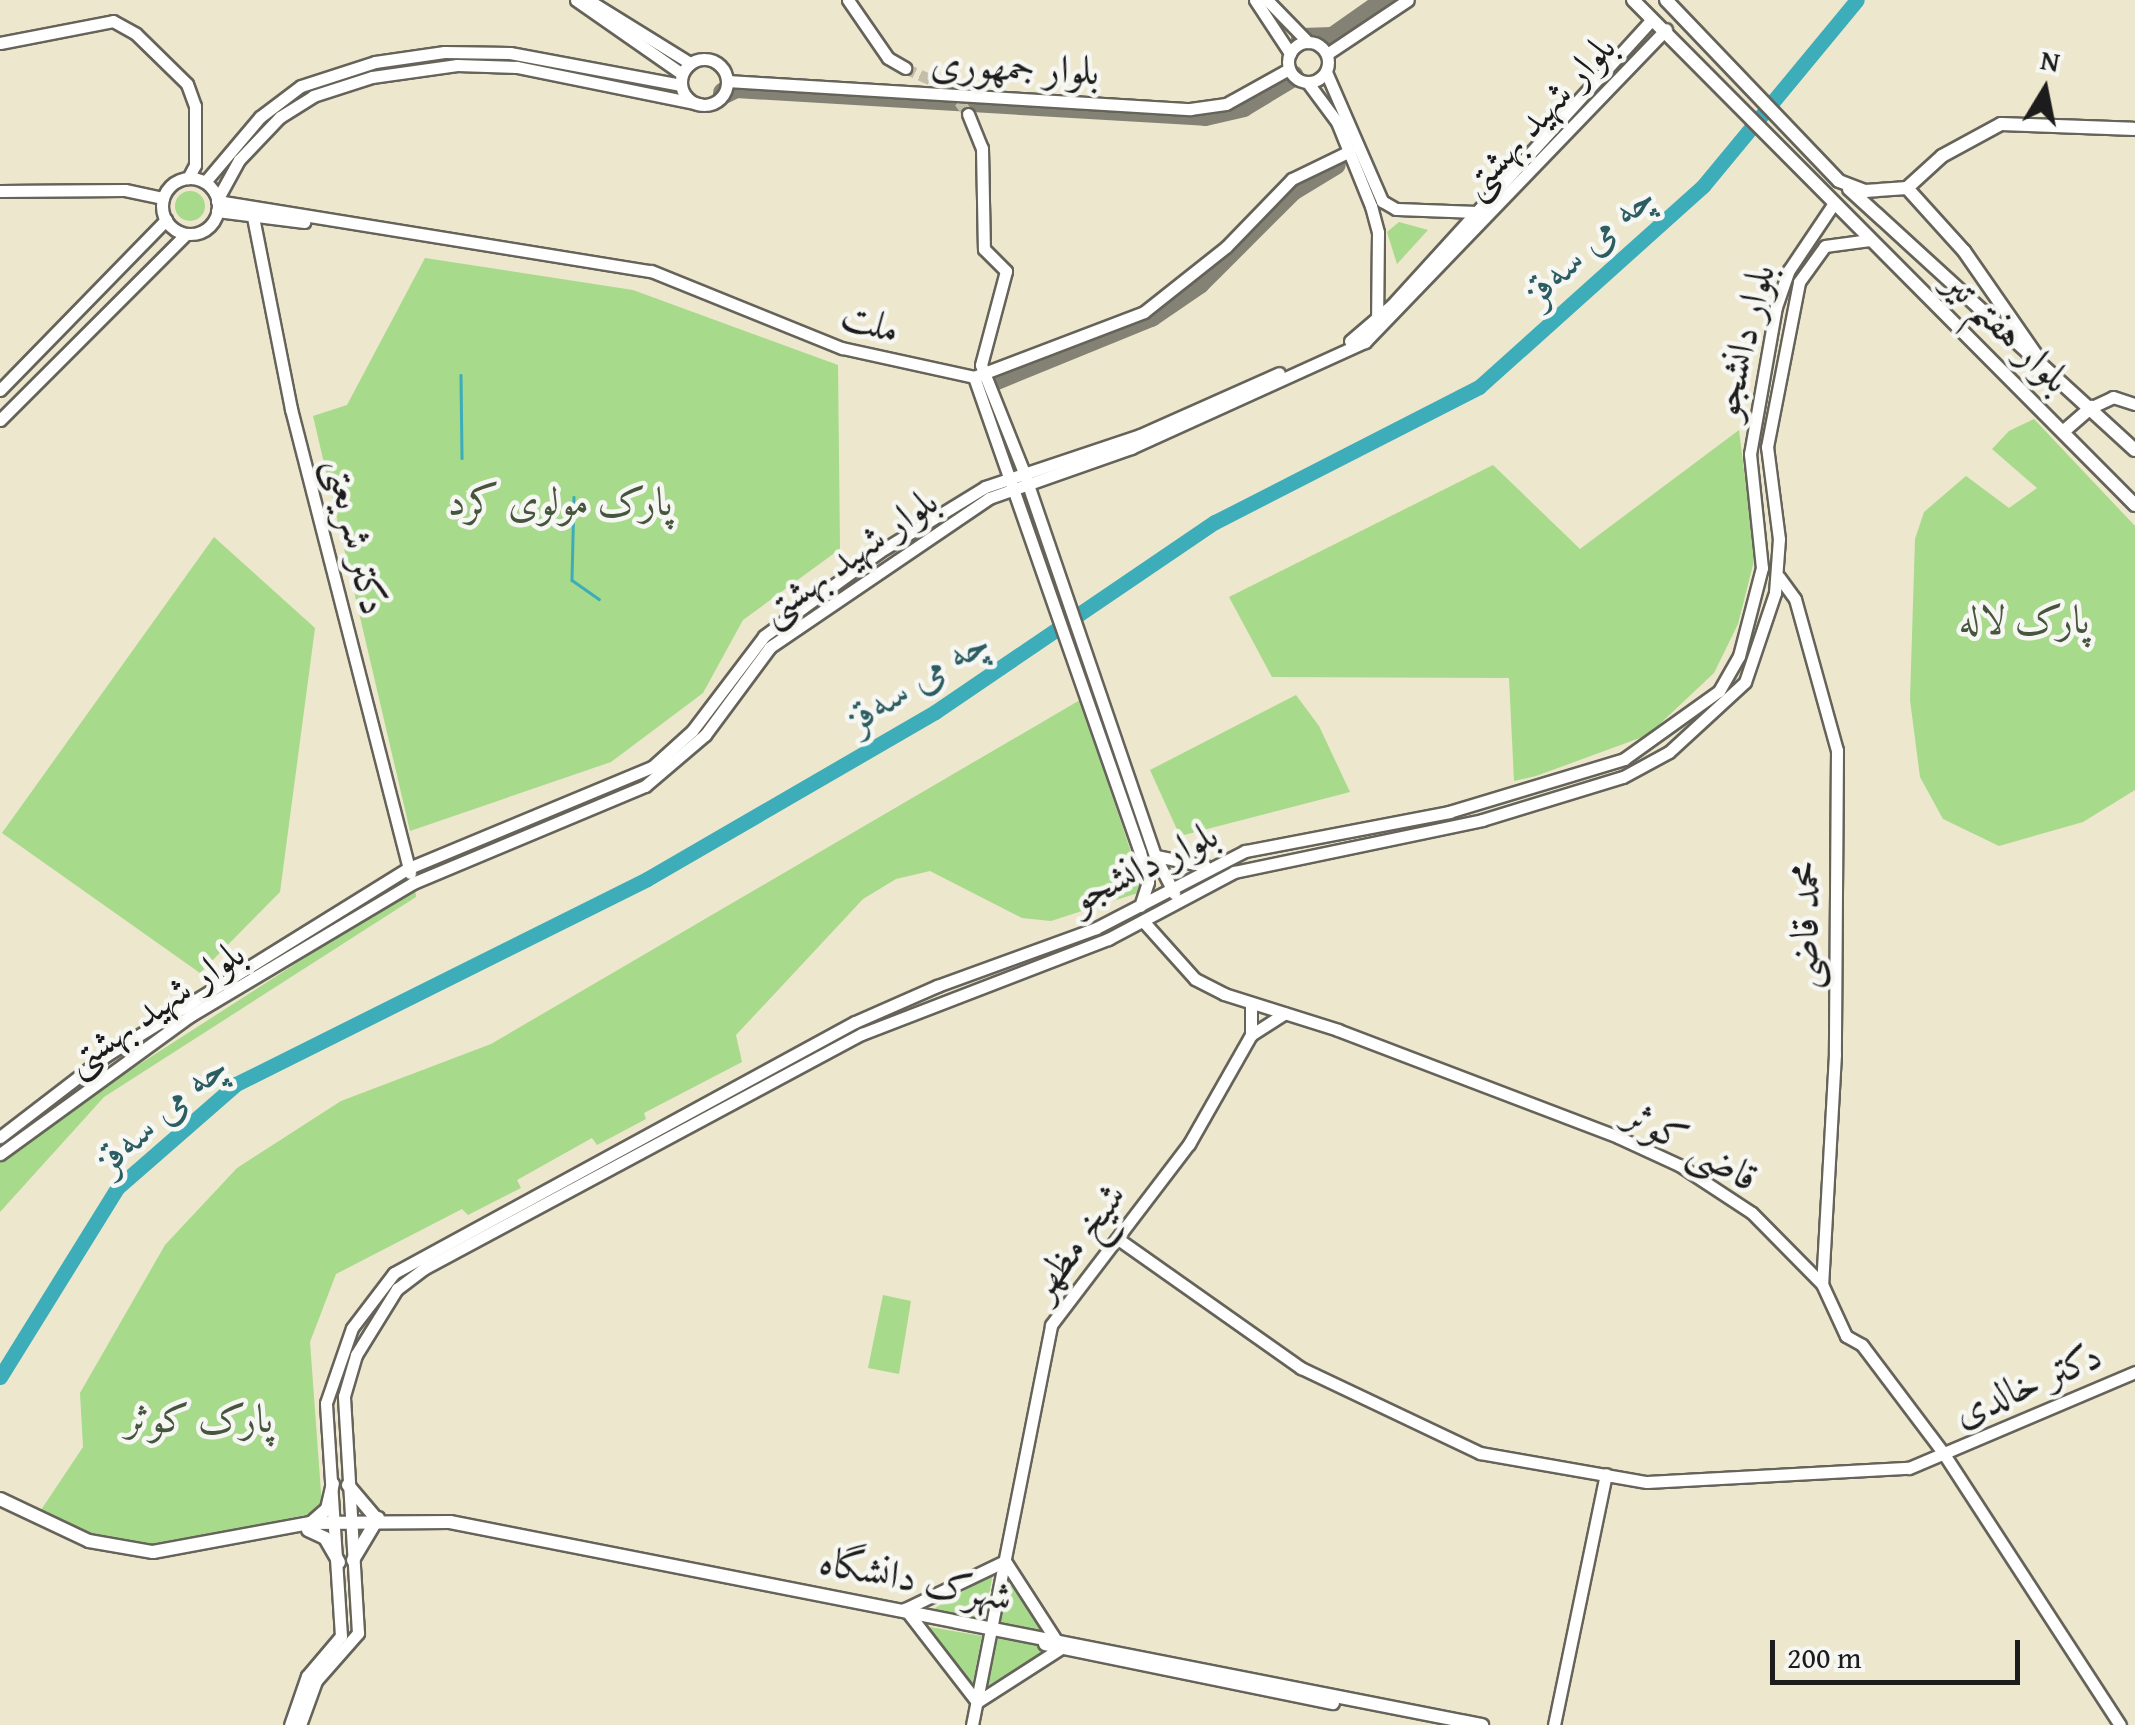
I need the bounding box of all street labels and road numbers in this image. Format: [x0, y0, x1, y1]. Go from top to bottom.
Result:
street label: بلوار شهید بهشتی [1449, 23, 1625, 207]
street label: بلوار جمهوری [929, 38, 1101, 94]
street label: بلوار هفتم تیر [1935, 258, 2081, 402]
street label: بلوار دانشجو [1700, 259, 1784, 423]
street label: ملت [836, 289, 906, 353]
street label: دکتر شریعتی [317, 453, 399, 619]
street label: بلوار شهید بهشتی [750, 476, 946, 634]
street label: بلوار دانشجو [1063, 809, 1225, 921]
street label: محمد قاضی [1779, 860, 1829, 990]
street label: بلوار شهید بهشتی [55, 928, 253, 1084]
street label: قاضی کوثر [1617, 1089, 1767, 1201]
street label: شیخ مظهر [1017, 1172, 1135, 1308]
street label: دکتر خالدی [1946, 1330, 2108, 1436]
street label: شهرک دانشگاه [815, 1536, 1017, 1620]

